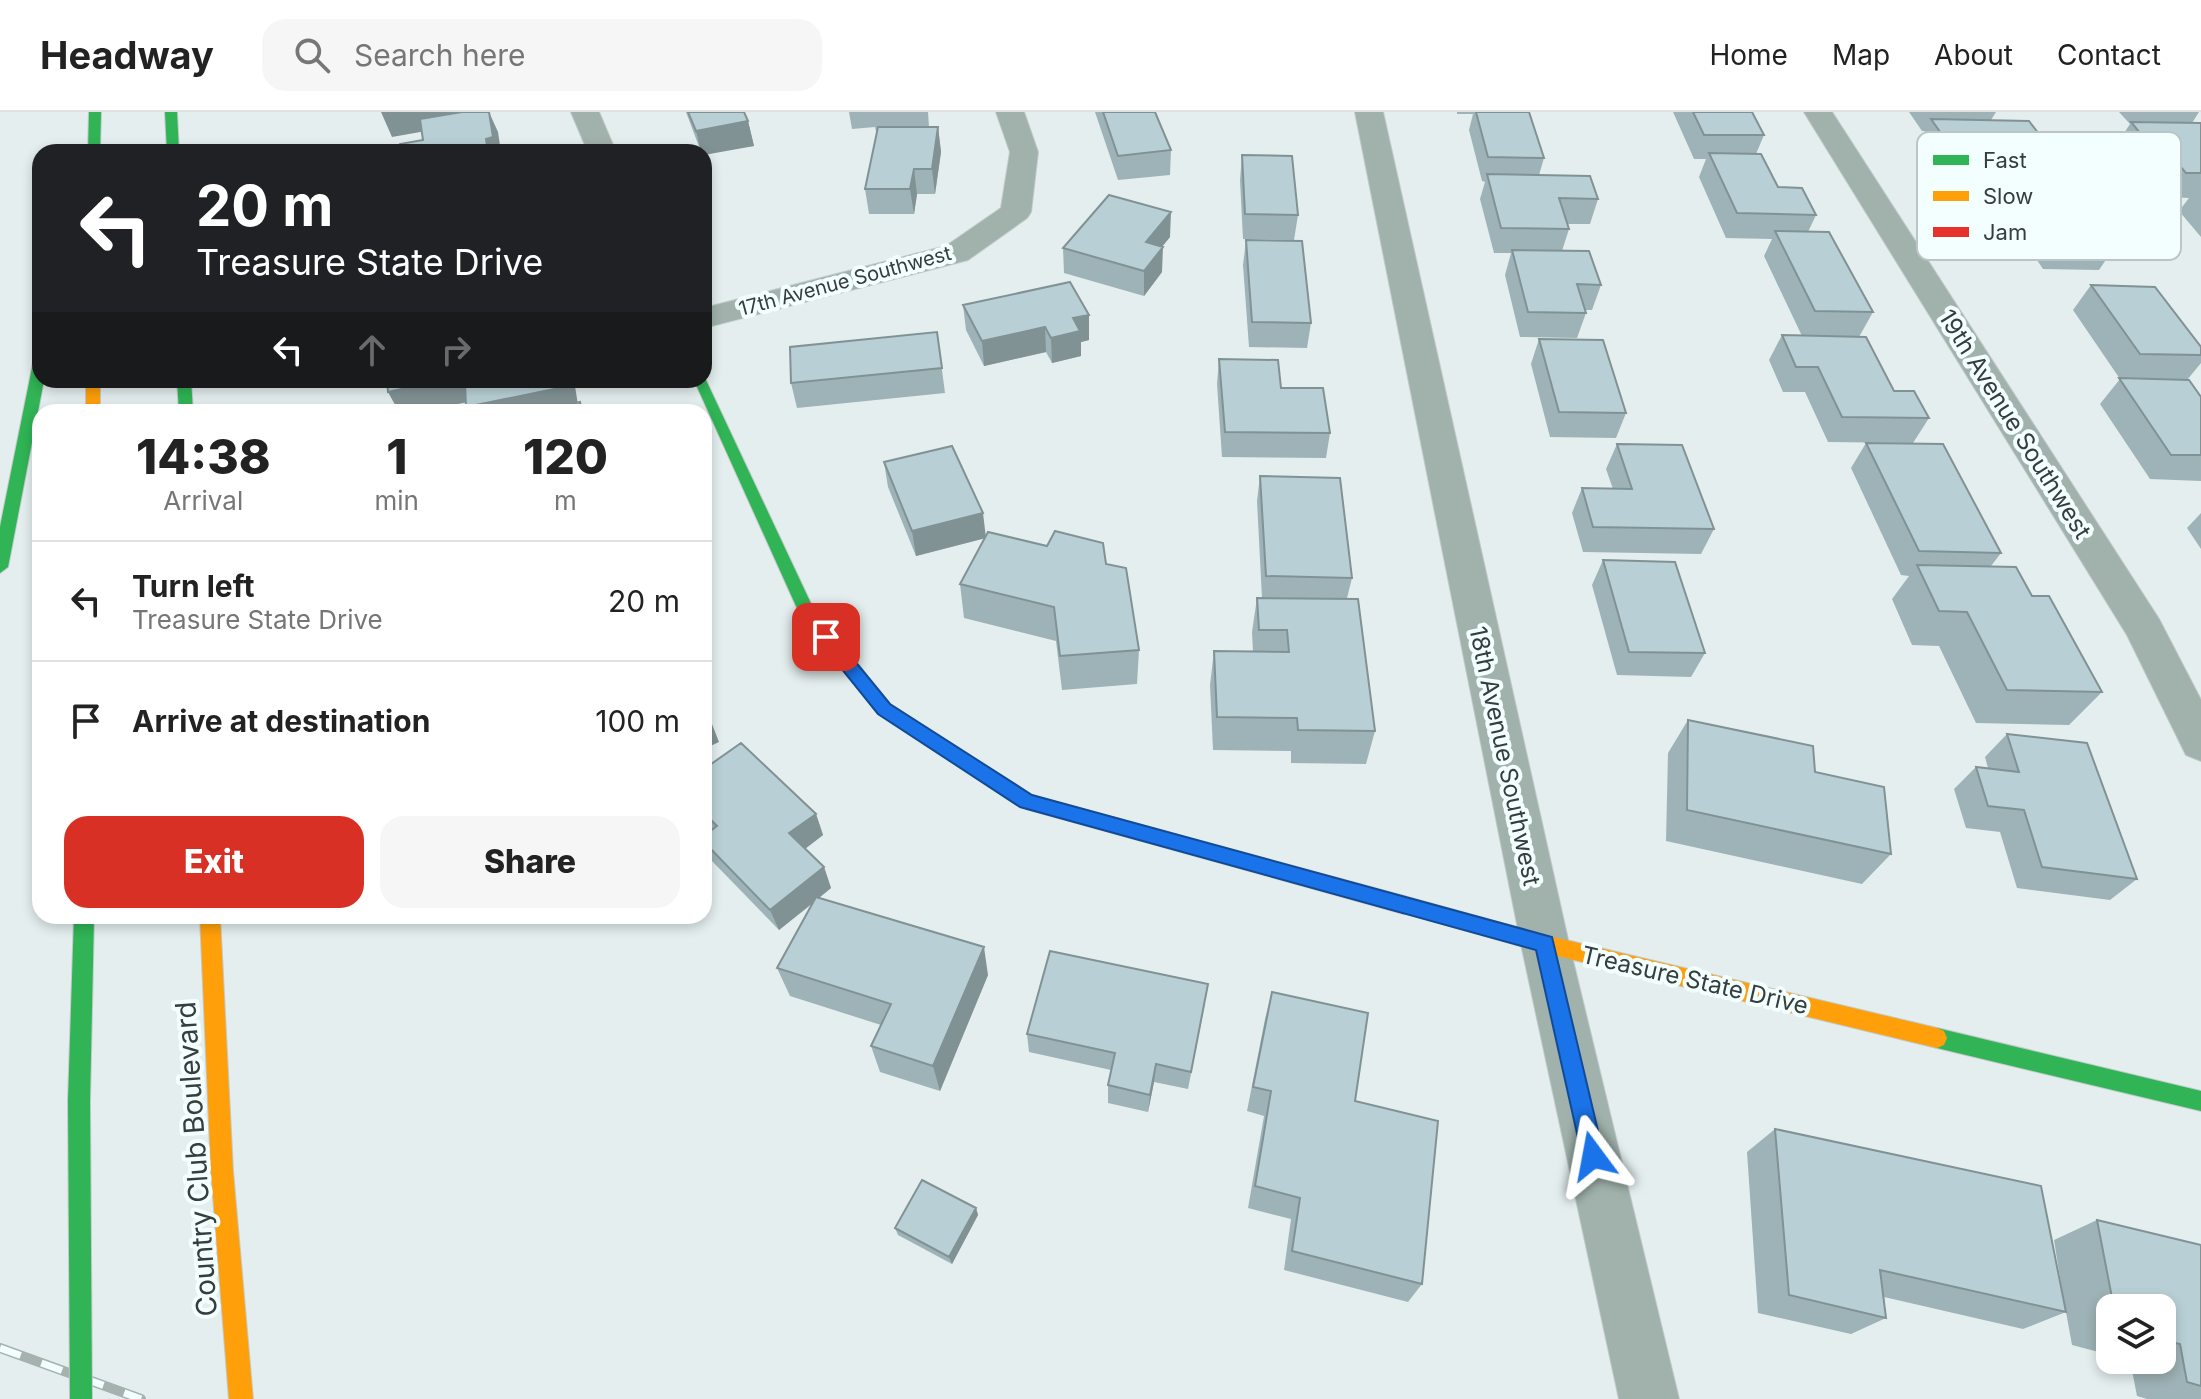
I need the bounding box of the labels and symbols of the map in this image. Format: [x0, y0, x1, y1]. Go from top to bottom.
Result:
legend [1917, 132, 2181, 260]
text: Fast [1983, 147, 2027, 173]
text: Slow [1983, 183, 2033, 209]
text: Jam [1983, 219, 2027, 245]
street label: 17th Avenue Southwest [736, 241, 954, 321]
street label: 19th Avenue Southwest [1933, 304, 2097, 544]
pin [792, 603, 860, 671]
street label: 18th Avenue Southwest [1463, 624, 1547, 888]
street label: Treasure State Drive [1579, 940, 1811, 1020]
street label: Country Club Boulevard [168, 1000, 224, 1318]
position arrow [1551, 1114, 1635, 1198]

